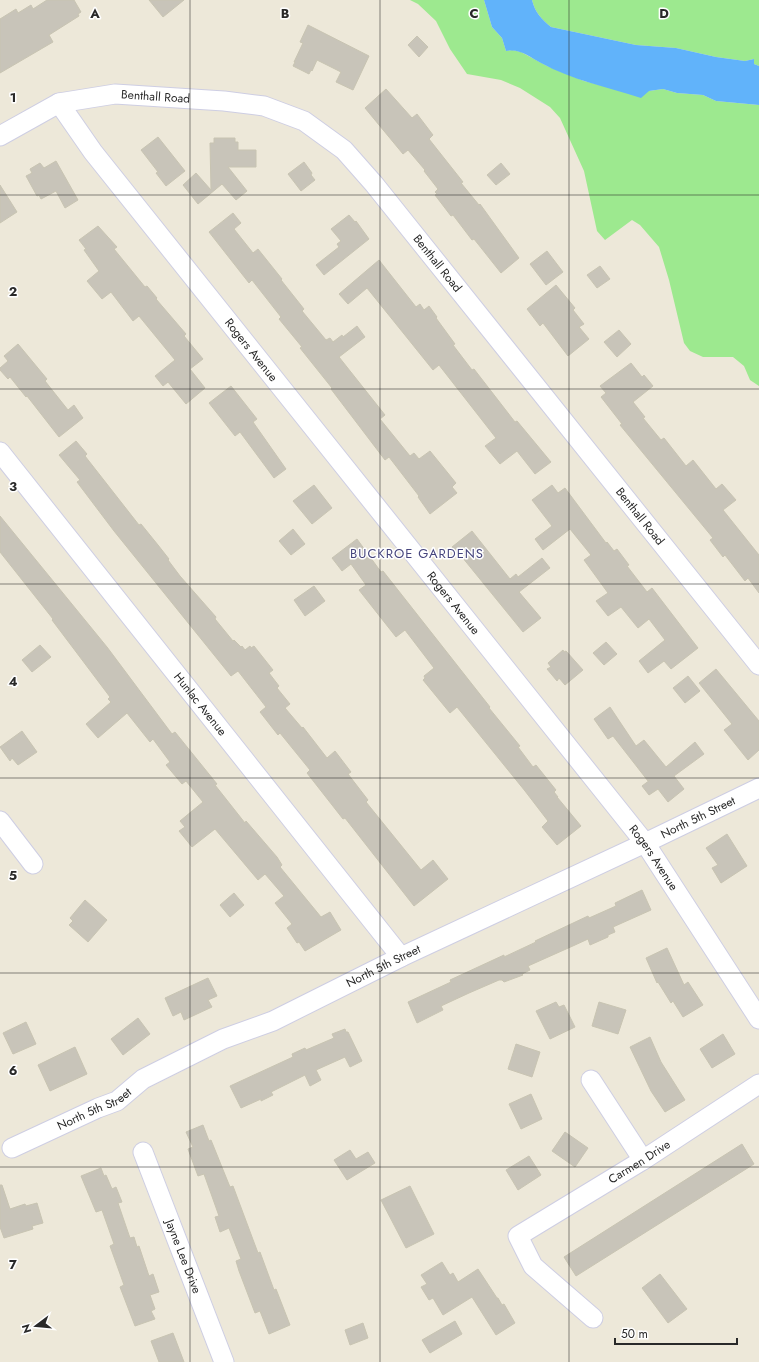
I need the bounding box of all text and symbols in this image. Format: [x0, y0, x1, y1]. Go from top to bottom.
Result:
text: A [89, 4, 100, 23]
text: B [281, 4, 290, 23]
text: C [469, 4, 479, 23]
text: D [659, 4, 669, 23]
street label: Benthall Road [120, 85, 191, 108]
text: 1 [10, 88, 16, 107]
street label: Benthall Road [409, 231, 466, 296]
text: 2 [9, 282, 17, 301]
street label: Rogers Avenue [220, 315, 282, 385]
text: 3 [9, 477, 17, 496]
street label: Benthall Road [611, 484, 669, 549]
district label: BUCKROE GARDENS [350, 544, 484, 563]
street label: Rogers Avenue [422, 568, 484, 639]
street label: Hunlac Avenue [169, 669, 231, 740]
text: 4 [8, 672, 18, 691]
street label: North 5th Street [658, 792, 739, 843]
street label: Rogers Avenue [625, 821, 683, 894]
text: 5 [9, 866, 17, 885]
street label: North 5th Street [343, 940, 424, 992]
text: 6 [9, 1061, 18, 1080]
street label: North 5th Street [54, 1083, 135, 1135]
street label: Carmen Drive [605, 1136, 674, 1188]
street label: Jayne Lee Drive [160, 1215, 206, 1296]
text: 7 [9, 1255, 17, 1274]
north arrow [16, 1306, 56, 1346]
scale bar [615, 1320, 737, 1346]
text: N [17, 1322, 35, 1335]
text: 50 m [621, 1325, 648, 1343]

